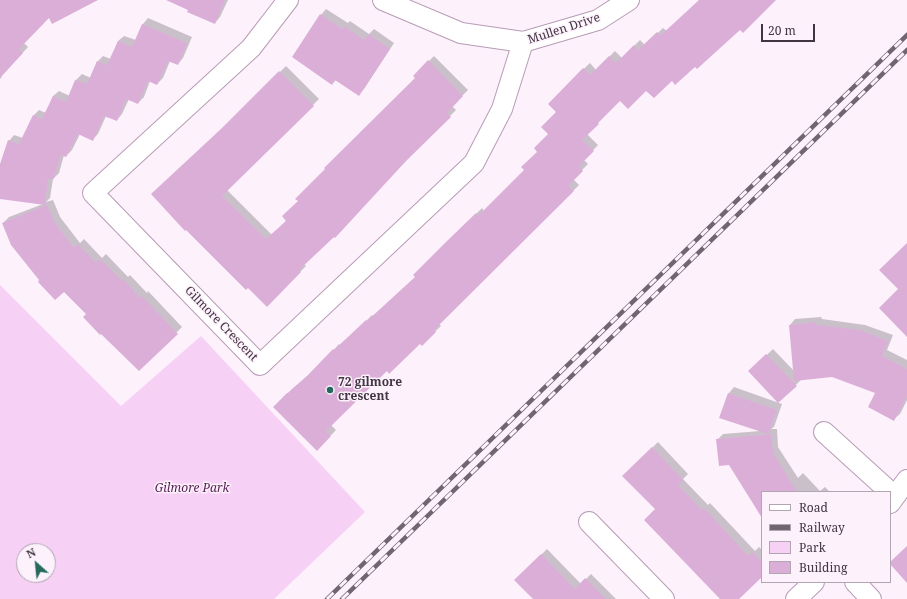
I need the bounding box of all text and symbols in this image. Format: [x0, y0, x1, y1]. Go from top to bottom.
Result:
street label: Mullen Drive [526, 11, 602, 47]
scale bar [763, 16, 817, 42]
text: 20 m [768, 22, 796, 39]
street label: Gilmore Crescent [182, 283, 260, 365]
place label: 72 gilmore crescent [338, 376, 402, 404]
marker: 72 gilmore crescent [325, 385, 335, 395]
park label: Gilmore Park [155, 482, 229, 496]
legend [761, 491, 891, 583]
text: Road [799, 499, 828, 516]
text: Railway [799, 519, 845, 536]
text: Park [799, 539, 826, 556]
north arrow [16, 543, 56, 583]
text: N [24, 544, 38, 561]
text: Building [799, 559, 847, 576]

